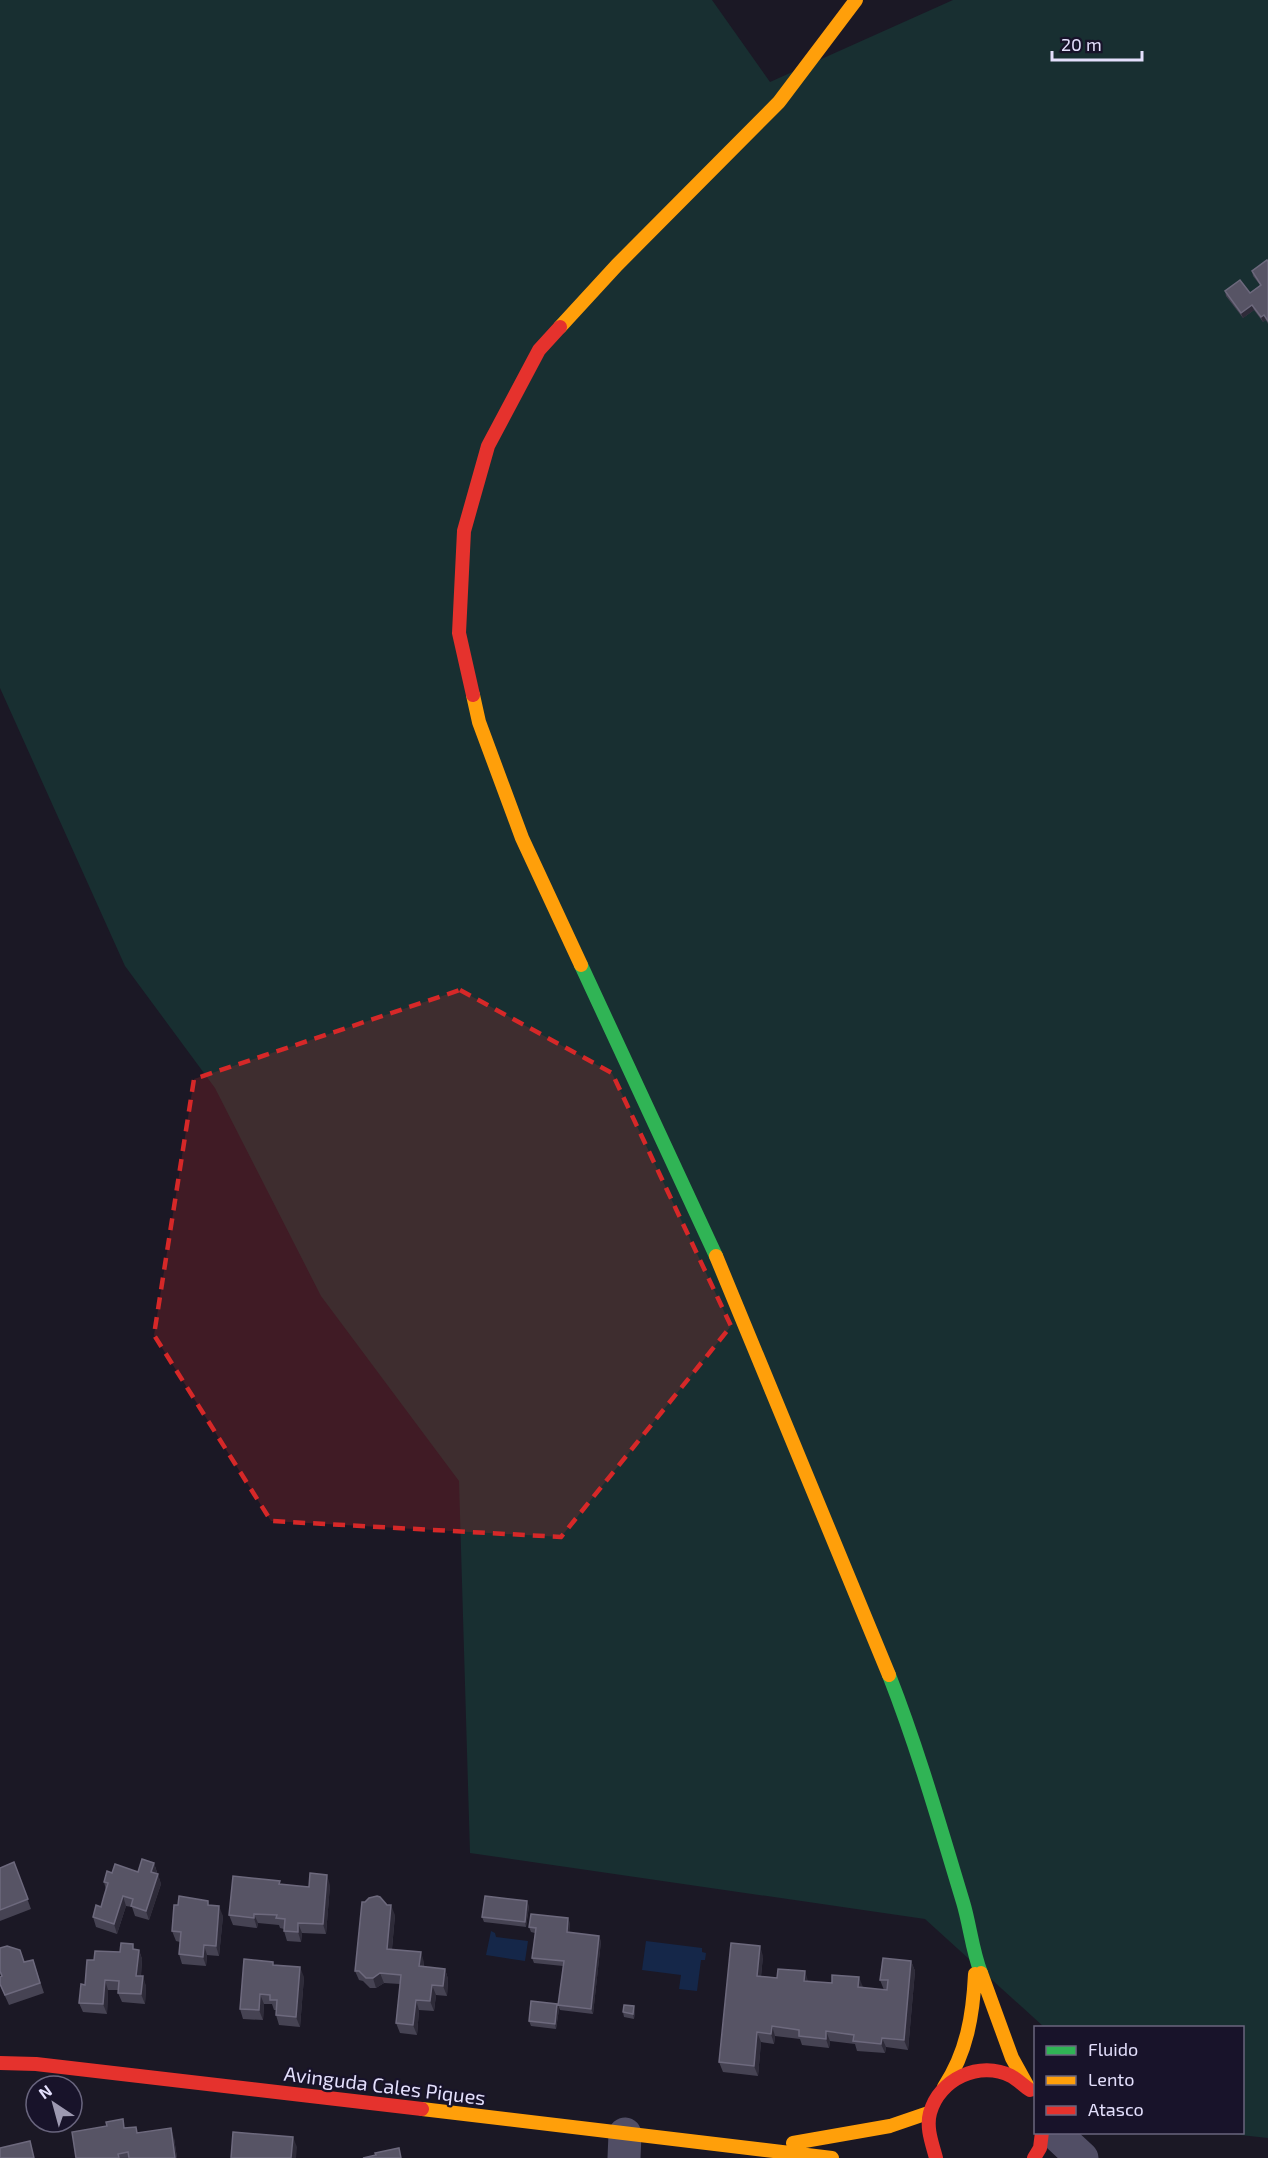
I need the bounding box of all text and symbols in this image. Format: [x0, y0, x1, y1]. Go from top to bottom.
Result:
scale bar [1052, 24, 1142, 62]
text: 20 m [1061, 33, 1102, 55]
legend [1034, 2026, 1244, 2134]
text: Fluido [1088, 2038, 1138, 2060]
street label: Avinguda Cales Piques [283, 2061, 487, 2109]
text: Lento [1088, 2068, 1134, 2090]
north arrow [24, 2074, 84, 2134]
text: N [35, 2080, 55, 2103]
text: Atasco [1088, 2098, 1144, 2120]

